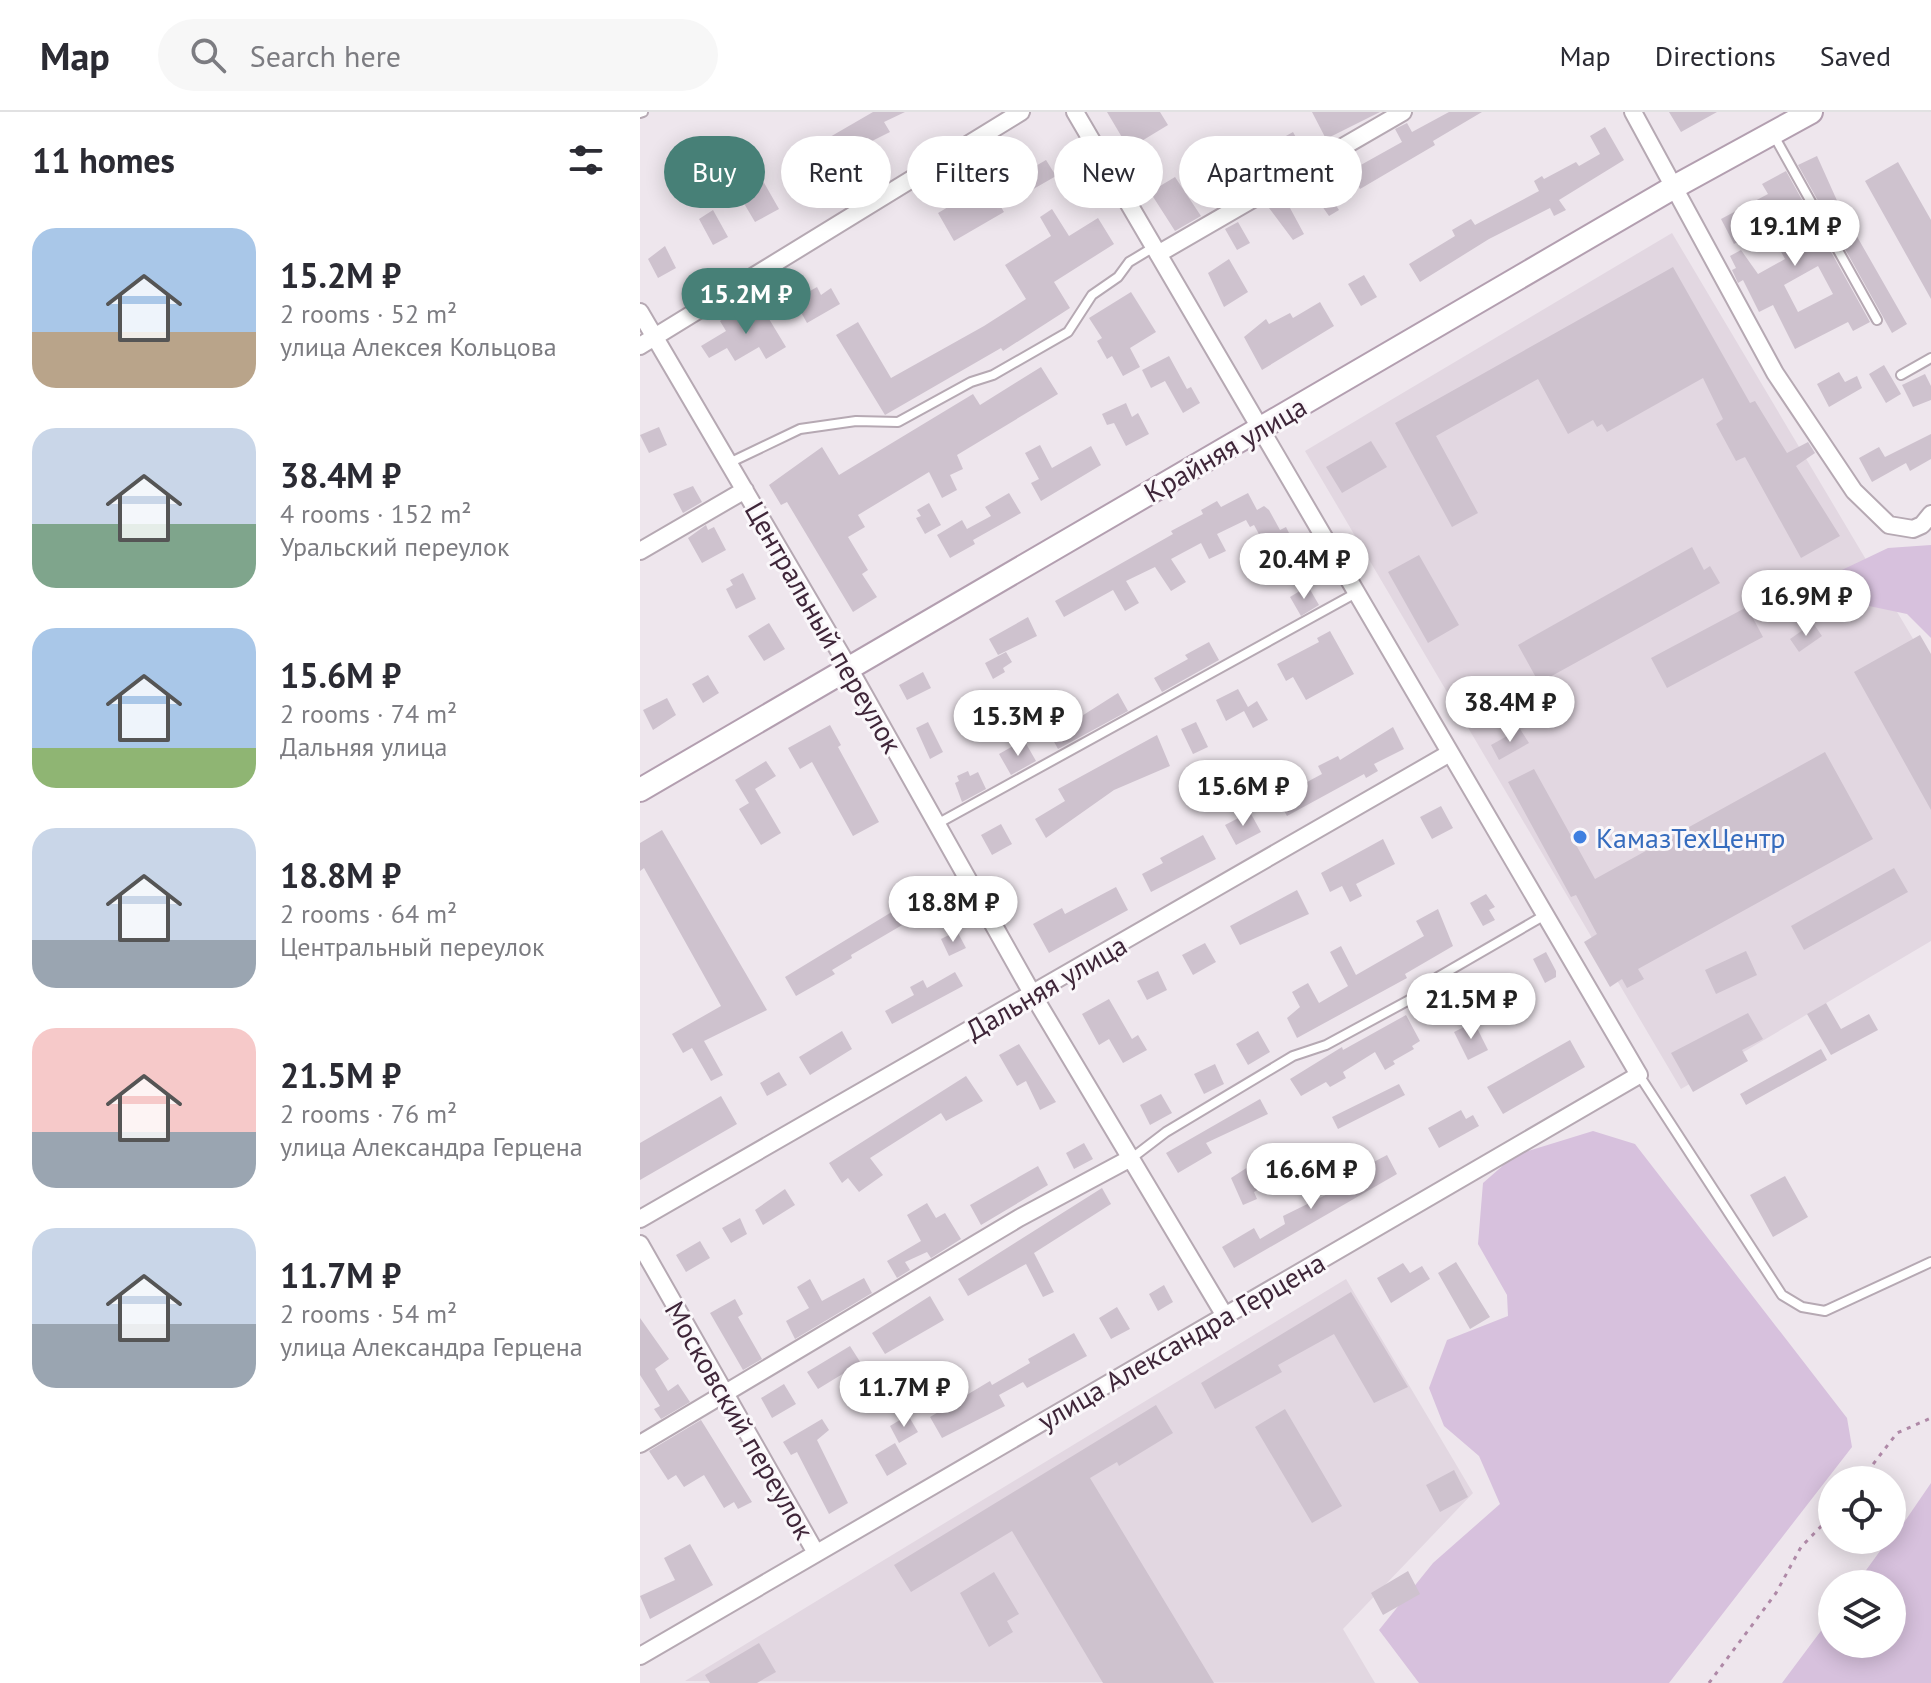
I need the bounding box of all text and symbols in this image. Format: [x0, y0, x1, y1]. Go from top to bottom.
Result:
search box [158, 19, 718, 91]
text: Map [40, 31, 110, 80]
icon: search [186, 33, 230, 77]
text: Search here [250, 36, 401, 75]
text: Map [1560, 37, 1611, 74]
text: Directions [1655, 37, 1776, 74]
text: Saved [1820, 37, 1891, 74]
chip: Buy [664, 136, 765, 208]
chip: Rent [781, 136, 891, 208]
chip: Filters [907, 136, 1038, 208]
chip: New [1054, 136, 1163, 208]
chip: Apartment [1179, 136, 1362, 208]
text: 11 homes [32, 138, 175, 182]
icon: filters [564, 138, 608, 182]
pin: 19.1M ₽ [1721, 200, 1869, 268]
text: 19.1M ₽ [1749, 209, 1841, 242]
text: 15.2M ₽ [280, 253, 401, 297]
icon: home [96, 260, 192, 356]
pin: 15.2M ₽ [672, 268, 820, 336]
text: 15.2M ₽ [700, 277, 792, 310]
text: 2 rooms · 52 m² [280, 297, 457, 330]
text: улица Алексея Кольцова [280, 330, 557, 363]
street label: Крайняя улица [1137, 388, 1313, 510]
text: 38.4M ₽ [280, 453, 401, 497]
icon: home [96, 460, 192, 556]
street label: Центральный переулок [737, 494, 912, 760]
text: 4 rooms · 152 m² [280, 497, 472, 530]
text: Уральский переулок [280, 530, 509, 563]
pin: 20.4M ₽ [1230, 533, 1378, 601]
text: 20.4M ₽ [1258, 542, 1350, 575]
pin: 16.9M ₽ [1732, 570, 1880, 638]
text: 16.9M ₽ [1760, 579, 1852, 612]
text: 15.6M ₽ [280, 653, 401, 697]
icon: home [96, 660, 192, 756]
pin: 38.4M ₽ [1436, 676, 1584, 744]
text: 38.4M ₽ [1464, 685, 1556, 718]
pin: 15.3M ₽ [944, 690, 1092, 758]
text: 2 rooms · 74 m² [280, 697, 457, 730]
text: 15.3M ₽ [972, 699, 1064, 732]
text: Дальняя улица [280, 730, 447, 763]
pin: 15.6M ₽ [1169, 760, 1317, 828]
text: 15.6M ₽ [1197, 769, 1289, 802]
place label: КамазТехЦентр [1596, 819, 1785, 856]
marker: КамазТехЦентр [1571, 828, 1589, 846]
text: 18.8M ₽ [280, 853, 401, 897]
icon: home [96, 860, 192, 956]
pin: 18.8M ₽ [879, 876, 1027, 944]
text: 18.8M ₽ [907, 885, 999, 918]
text: 2 rooms · 64 m² [280, 897, 457, 930]
street label: Дальняя улица [959, 926, 1133, 1048]
text: Центральный переулок [280, 930, 544, 963]
pin: 21.5M ₽ [1397, 973, 1545, 1041]
text: 21.5M ₽ [1425, 982, 1517, 1015]
text: 21.5M ₽ [280, 1053, 401, 1097]
icon: home [96, 1060, 192, 1156]
text: 2 rooms · 76 m² [280, 1097, 457, 1130]
text: улица Александра Герцена [280, 1130, 583, 1163]
pin: 16.6M ₽ [1237, 1143, 1385, 1211]
text: 16.6M ₽ [1265, 1152, 1357, 1185]
street label: улица Александра Герцена [1031, 1243, 1331, 1439]
text: 11.7M ₽ [280, 1253, 401, 1297]
icon: home [96, 1260, 192, 1356]
street label: Московский переулок [657, 1294, 824, 1546]
text: 2 rooms · 54 m² [280, 1297, 457, 1330]
text: улица Александра Герцена [280, 1330, 583, 1363]
pin: 11.7M ₽ [830, 1361, 978, 1429]
text: 11.7M ₽ [858, 1370, 950, 1403]
map controls [1818, 1466, 1906, 1658]
button: locate [1818, 1466, 1906, 1554]
button: layers [1818, 1570, 1906, 1658]

